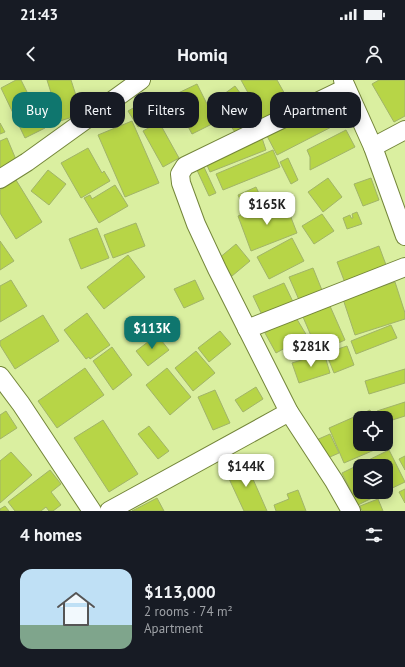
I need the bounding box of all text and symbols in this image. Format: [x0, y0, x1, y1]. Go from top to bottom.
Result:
text: 21:43 [20, 5, 58, 24]
icon: back [20, 43, 42, 65]
text: Homiq [177, 43, 228, 66]
icon: person [363, 43, 385, 65]
chip: Buy [12, 92, 62, 128]
chip: Rent [70, 92, 125, 128]
chip: Filters [133, 92, 199, 128]
chip: New [207, 92, 262, 128]
chip: Apartment [270, 92, 361, 128]
pin: $165K [239, 192, 295, 226]
text: $165K [248, 196, 286, 213]
pin: $113K [124, 316, 180, 350]
text: $113K [133, 320, 171, 337]
pin: $281K [283, 334, 339, 368]
text: $281K [292, 338, 330, 355]
map controls [353, 411, 393, 499]
button: locate [353, 411, 393, 451]
pin: $144K [218, 454, 274, 488]
text: $144K [227, 458, 265, 475]
button: layers [353, 459, 393, 499]
text: 4 homes [20, 524, 82, 546]
icon: filters [363, 524, 385, 546]
text: $113,000 [144, 581, 216, 603]
icon: home [52, 585, 100, 633]
text: 2 rooms · 74 m² [144, 603, 233, 620]
text: Apartment [144, 620, 203, 637]

